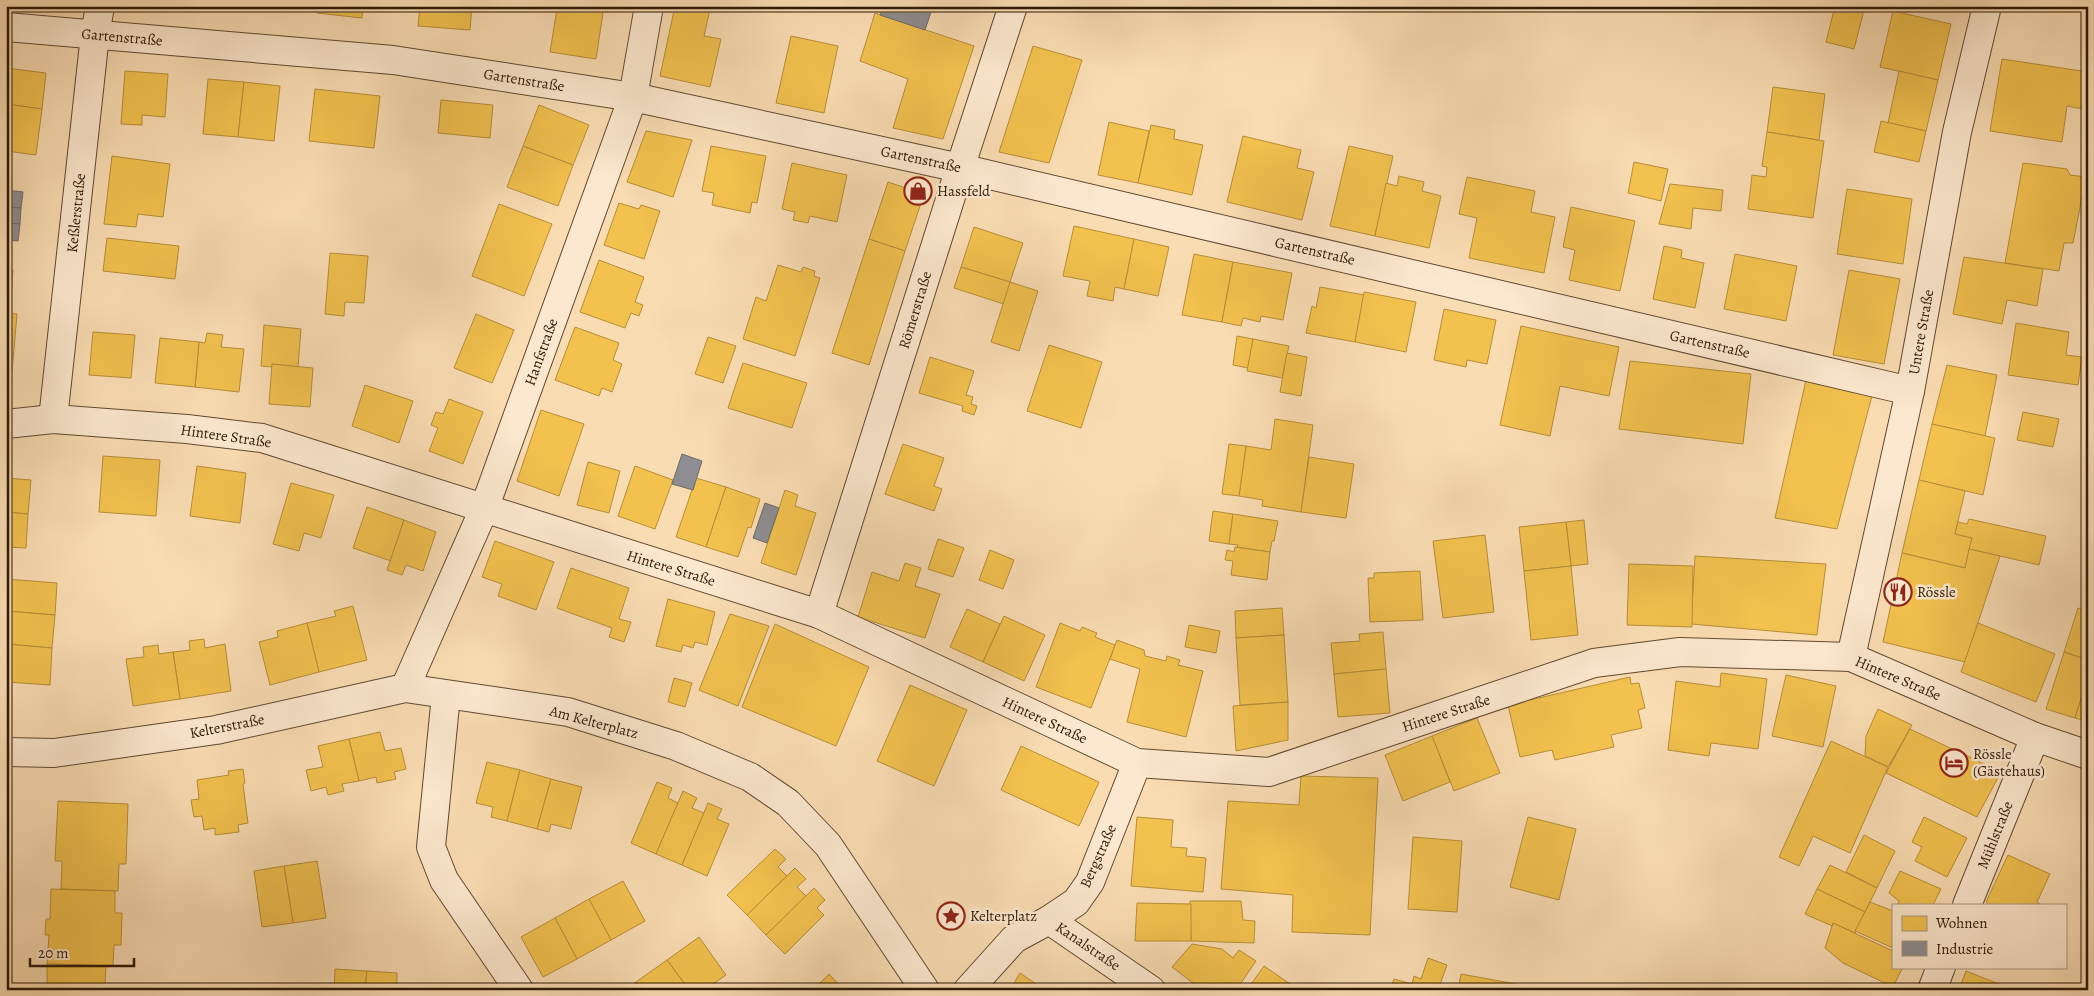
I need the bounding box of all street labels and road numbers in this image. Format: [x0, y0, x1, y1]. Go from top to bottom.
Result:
street label: Gartenstraße [80, 23, 164, 51]
street label: Gartenstraße [482, 64, 566, 96]
street label: Gartenstraße [879, 141, 963, 177]
street label: Keßlerstraße [62, 172, 90, 254]
street label: Gartenstraße [1273, 232, 1357, 270]
street label: Römerstraße [894, 268, 936, 351]
street label: Untere Straße [1904, 288, 1938, 376]
street label: Hanfstraße [520, 315, 563, 388]
street label: Gartenstraße [1668, 325, 1752, 363]
street label: Hintere Straße [179, 420, 273, 452]
street label: Hintere Straße [624, 545, 718, 591]
street label: Hintere Straße [1852, 651, 1944, 705]
street label: Hintere Straße [1399, 689, 1493, 737]
street label: Hintere Straße [999, 692, 1091, 749]
street label: Am Kelterplatz [546, 700, 641, 743]
street label: Kelterstraße [188, 709, 266, 743]
street label: Mühlstraße [1972, 798, 2018, 872]
street label: Bergstraße [1075, 821, 1121, 891]
street label: Kanalstraße [1052, 917, 1125, 975]

